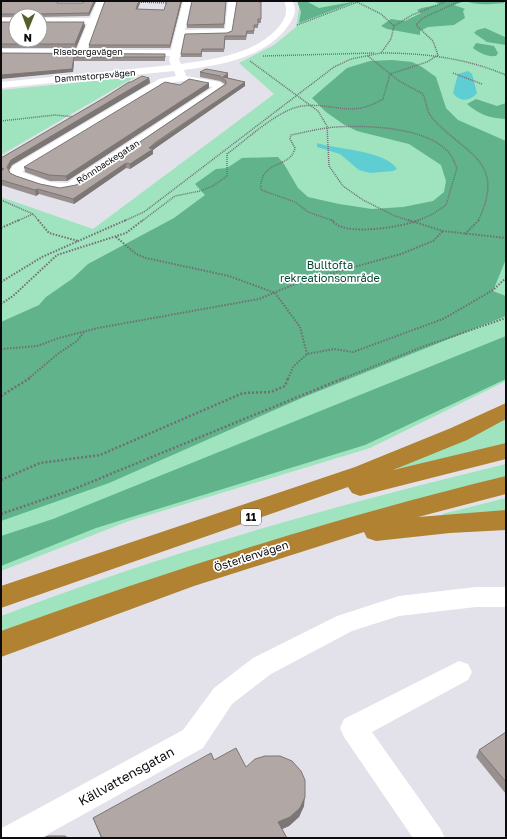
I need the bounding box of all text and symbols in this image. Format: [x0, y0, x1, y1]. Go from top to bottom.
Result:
north arrow [8, 8, 48, 48]
text: N [24, 32, 32, 45]
street label: Risebergavägen [53, 46, 123, 57]
street label: Dammstorpsvägen [54, 66, 136, 85]
street label: Rönnbackegatan [74, 137, 141, 186]
park label: Bulltofta rekreationsområde [280, 258, 380, 284]
road number: 11 [241, 509, 261, 525]
street label: Österlenvägen [212, 537, 290, 574]
street label: Källvattensgatan [75, 743, 177, 809]

